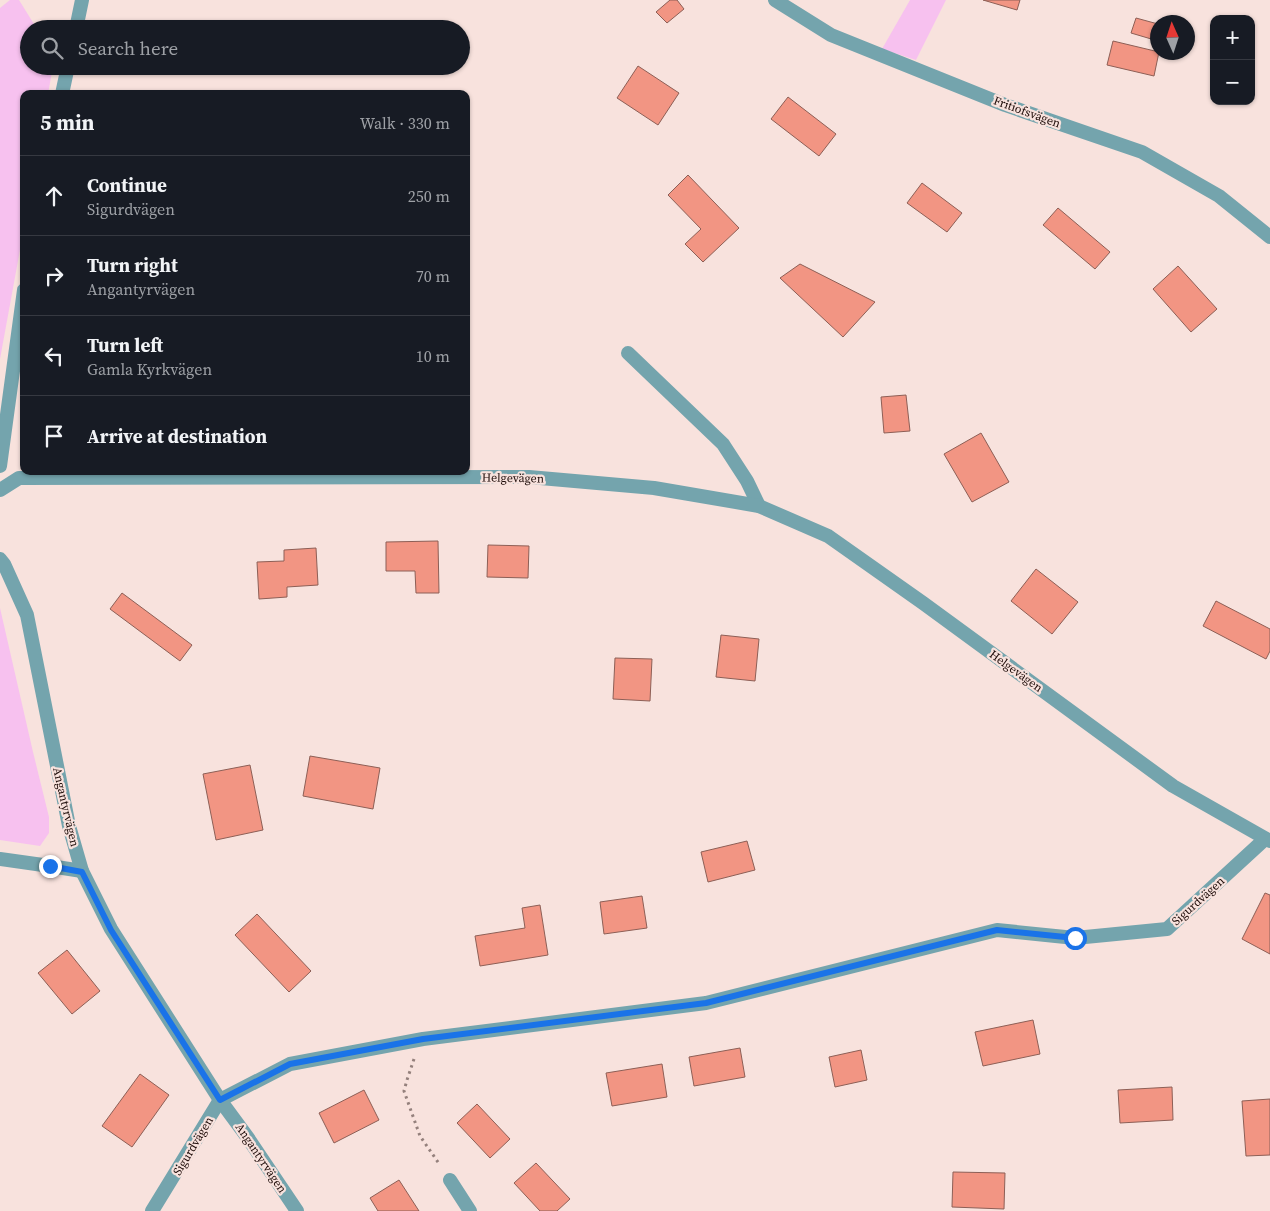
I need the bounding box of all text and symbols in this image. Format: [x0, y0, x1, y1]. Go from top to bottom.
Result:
north arrow [1150, 15, 1195, 60]
map controls [1210, 15, 1255, 105]
button: + [1210, 15, 1255, 60]
search box [20, 20, 470, 75]
icon: search [38, 34, 66, 62]
text: Search here [78, 35, 178, 61]
button: − [1210, 60, 1255, 105]
street label: Fritiofsvägen [991, 92, 1063, 132]
text: 5 min [40, 108, 95, 137]
text: Walk · 330 m [360, 112, 450, 134]
text: Continue [87, 172, 167, 198]
icon: ahead [40, 182, 68, 210]
text: 250 m [408, 185, 450, 207]
text: Sigurdvägen [87, 198, 175, 220]
text: Turn right [87, 252, 178, 278]
icon: right [40, 262, 68, 290]
text: 70 m [416, 265, 450, 287]
text: Angantyrvägen [87, 278, 195, 300]
text: Turn left [87, 332, 163, 358]
icon: left [40, 342, 68, 370]
text: 10 m [416, 345, 450, 367]
text: Gamla Kyrkvägen [87, 358, 212, 380]
icon: arrive [40, 422, 68, 450]
text: Arrive at destination [87, 423, 267, 449]
street label: Helgevägen [482, 469, 544, 487]
street label: Helgevägen [986, 646, 1046, 696]
street label: Angantyrvägen [49, 766, 83, 848]
route end [39, 855, 62, 878]
street label: Sigurdvägen [1168, 873, 1228, 929]
route start [1064, 927, 1087, 950]
street label: Sigurdvägen [169, 1114, 217, 1178]
street label: Angantyrvägen [232, 1120, 290, 1196]

